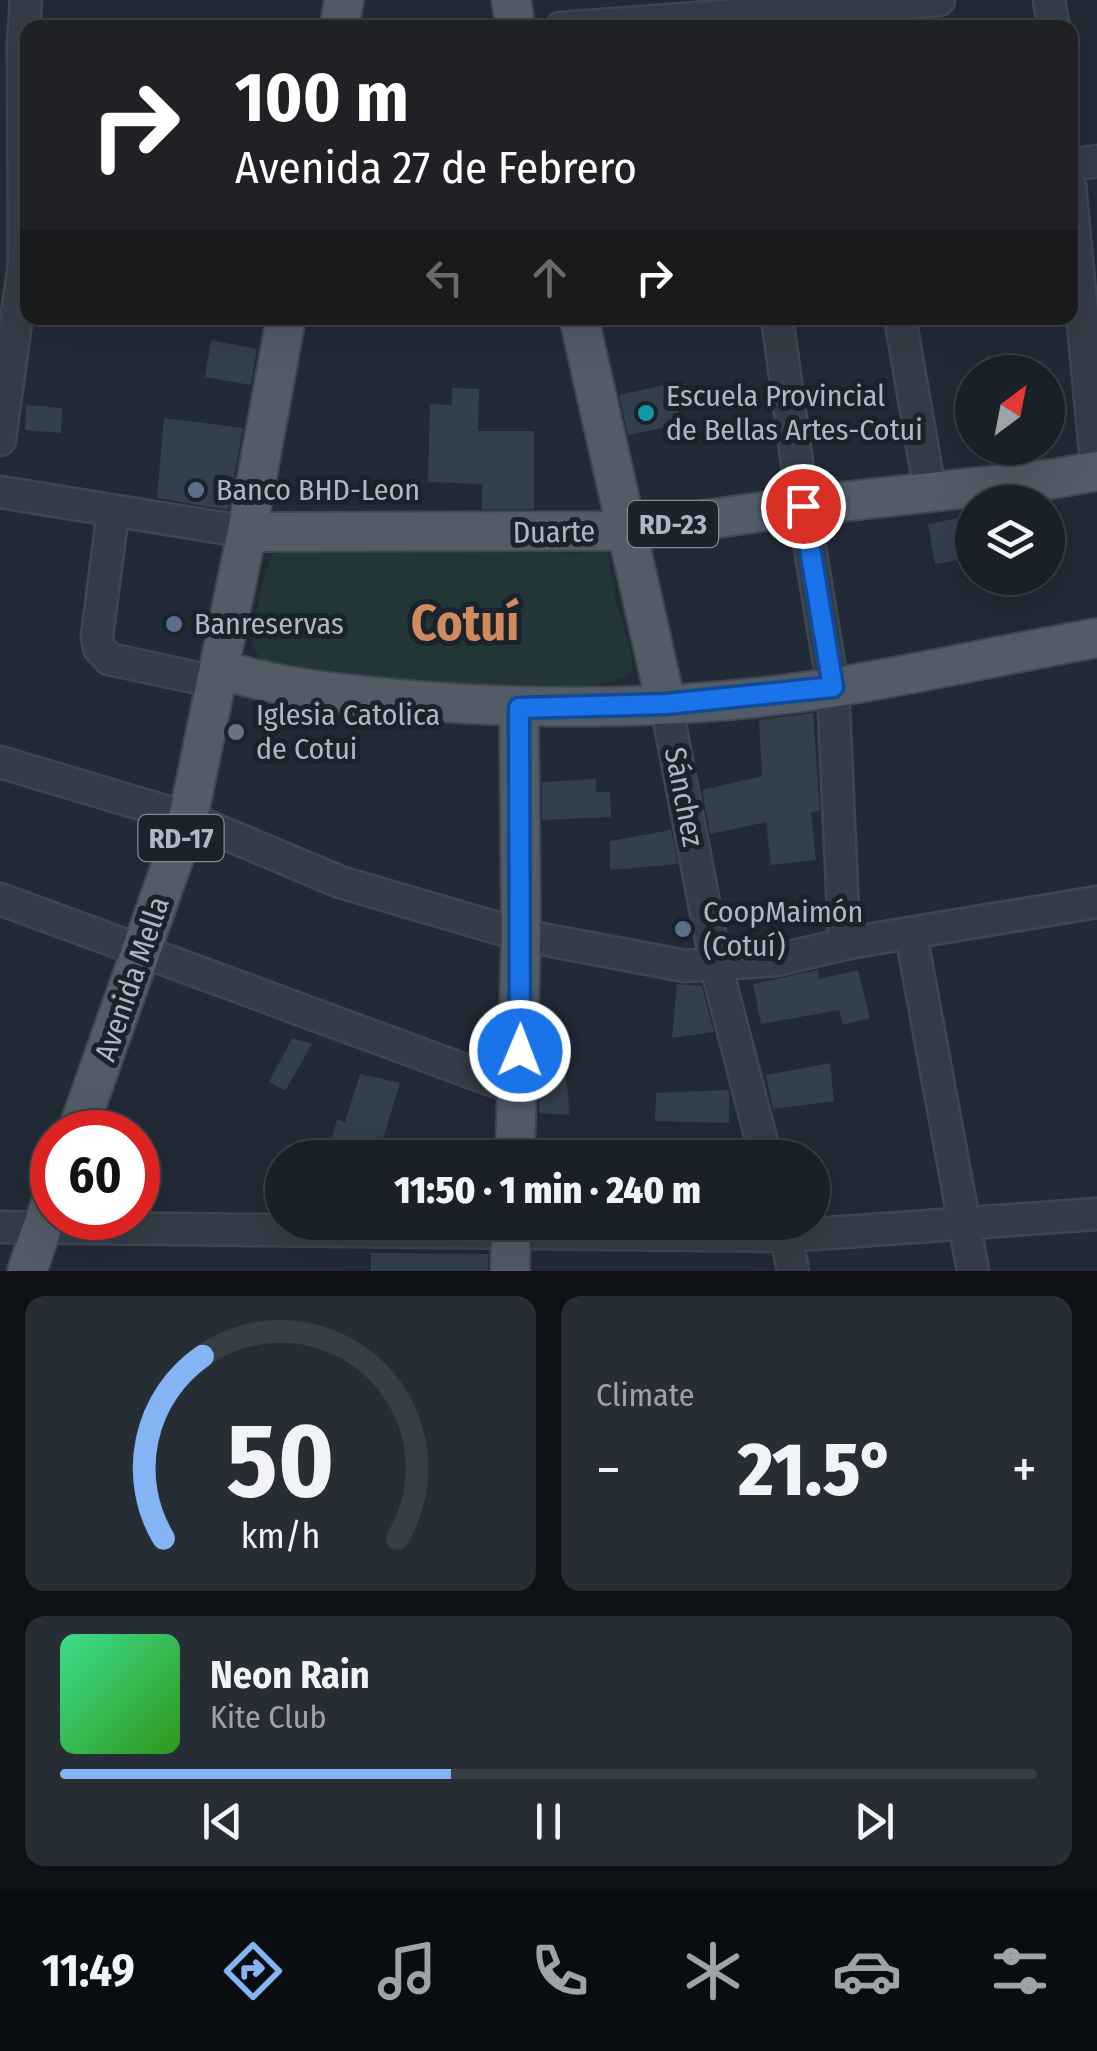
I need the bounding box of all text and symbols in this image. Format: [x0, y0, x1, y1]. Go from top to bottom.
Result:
text: 100 m [235, 56, 409, 140]
icon: right [70, 60, 200, 190]
text: Avenida 27 de Febrero [235, 141, 637, 195]
icon: left [417, 250, 472, 305]
icon: ahead [522, 250, 577, 305]
icon: right [627, 250, 682, 305]
north arrow [955, 355, 1065, 465]
map controls [955, 355, 1065, 595]
place label: Escuela Provincial de Bellas Artes-Cotui [666, 378, 923, 448]
marker: Escuela Provincial de Bellas Artes-Cotui [635, 402, 657, 424]
pin [761, 464, 846, 549]
place label: Banco BHD-Leon [216, 472, 420, 508]
marker: Banco BHD-Leon [185, 479, 207, 501]
icon: arrive [776, 479, 831, 534]
button: layers [955, 485, 1065, 595]
road number: RD-23 [628, 501, 718, 547]
street label: Duarte [512, 513, 596, 551]
district label: Cotuí [411, 593, 519, 653]
place label: Banreservas [194, 606, 344, 642]
marker: Banreservas [163, 613, 185, 635]
place label: Iglesia Catolica de Cotui [256, 697, 440, 767]
marker: Iglesia Catolica de Cotui [225, 721, 247, 743]
street label: Sánchez [657, 744, 711, 850]
road number: RD-17 [138, 815, 224, 861]
street label: Avenida Mella [87, 892, 177, 1066]
place label: CoopMaimón (Cotuí) [703, 894, 863, 964]
marker: CoopMaimón (Cotuí) [672, 918, 694, 940]
position arrow [468, 999, 572, 1103]
speed limit sign: 60 [30, 1110, 160, 1240]
text: 11:50 · 1 min · 240 m [394, 1167, 701, 1213]
text: Climate [596, 1376, 695, 1414]
text: 50 [227, 1399, 334, 1524]
text: 21.5° [738, 1425, 895, 1515]
text: − [596, 1437, 621, 1503]
text: + [1012, 1437, 1037, 1503]
text: km/h [241, 1515, 320, 1557]
text: Neon Rain [210, 1652, 370, 1698]
text: Kite Club [210, 1698, 326, 1736]
icon: previous [195, 1794, 250, 1849]
icon: pause [521, 1794, 576, 1849]
icon: next [847, 1794, 902, 1849]
icon: directions [218, 1936, 288, 2006]
icon: music [372, 1936, 442, 2006]
icon: phone [525, 1936, 595, 2006]
icon: climate [678, 1936, 748, 2006]
icon: car [832, 1936, 902, 2006]
icon: filters [985, 1936, 1055, 2006]
text: 11:49 [42, 1944, 135, 1998]

